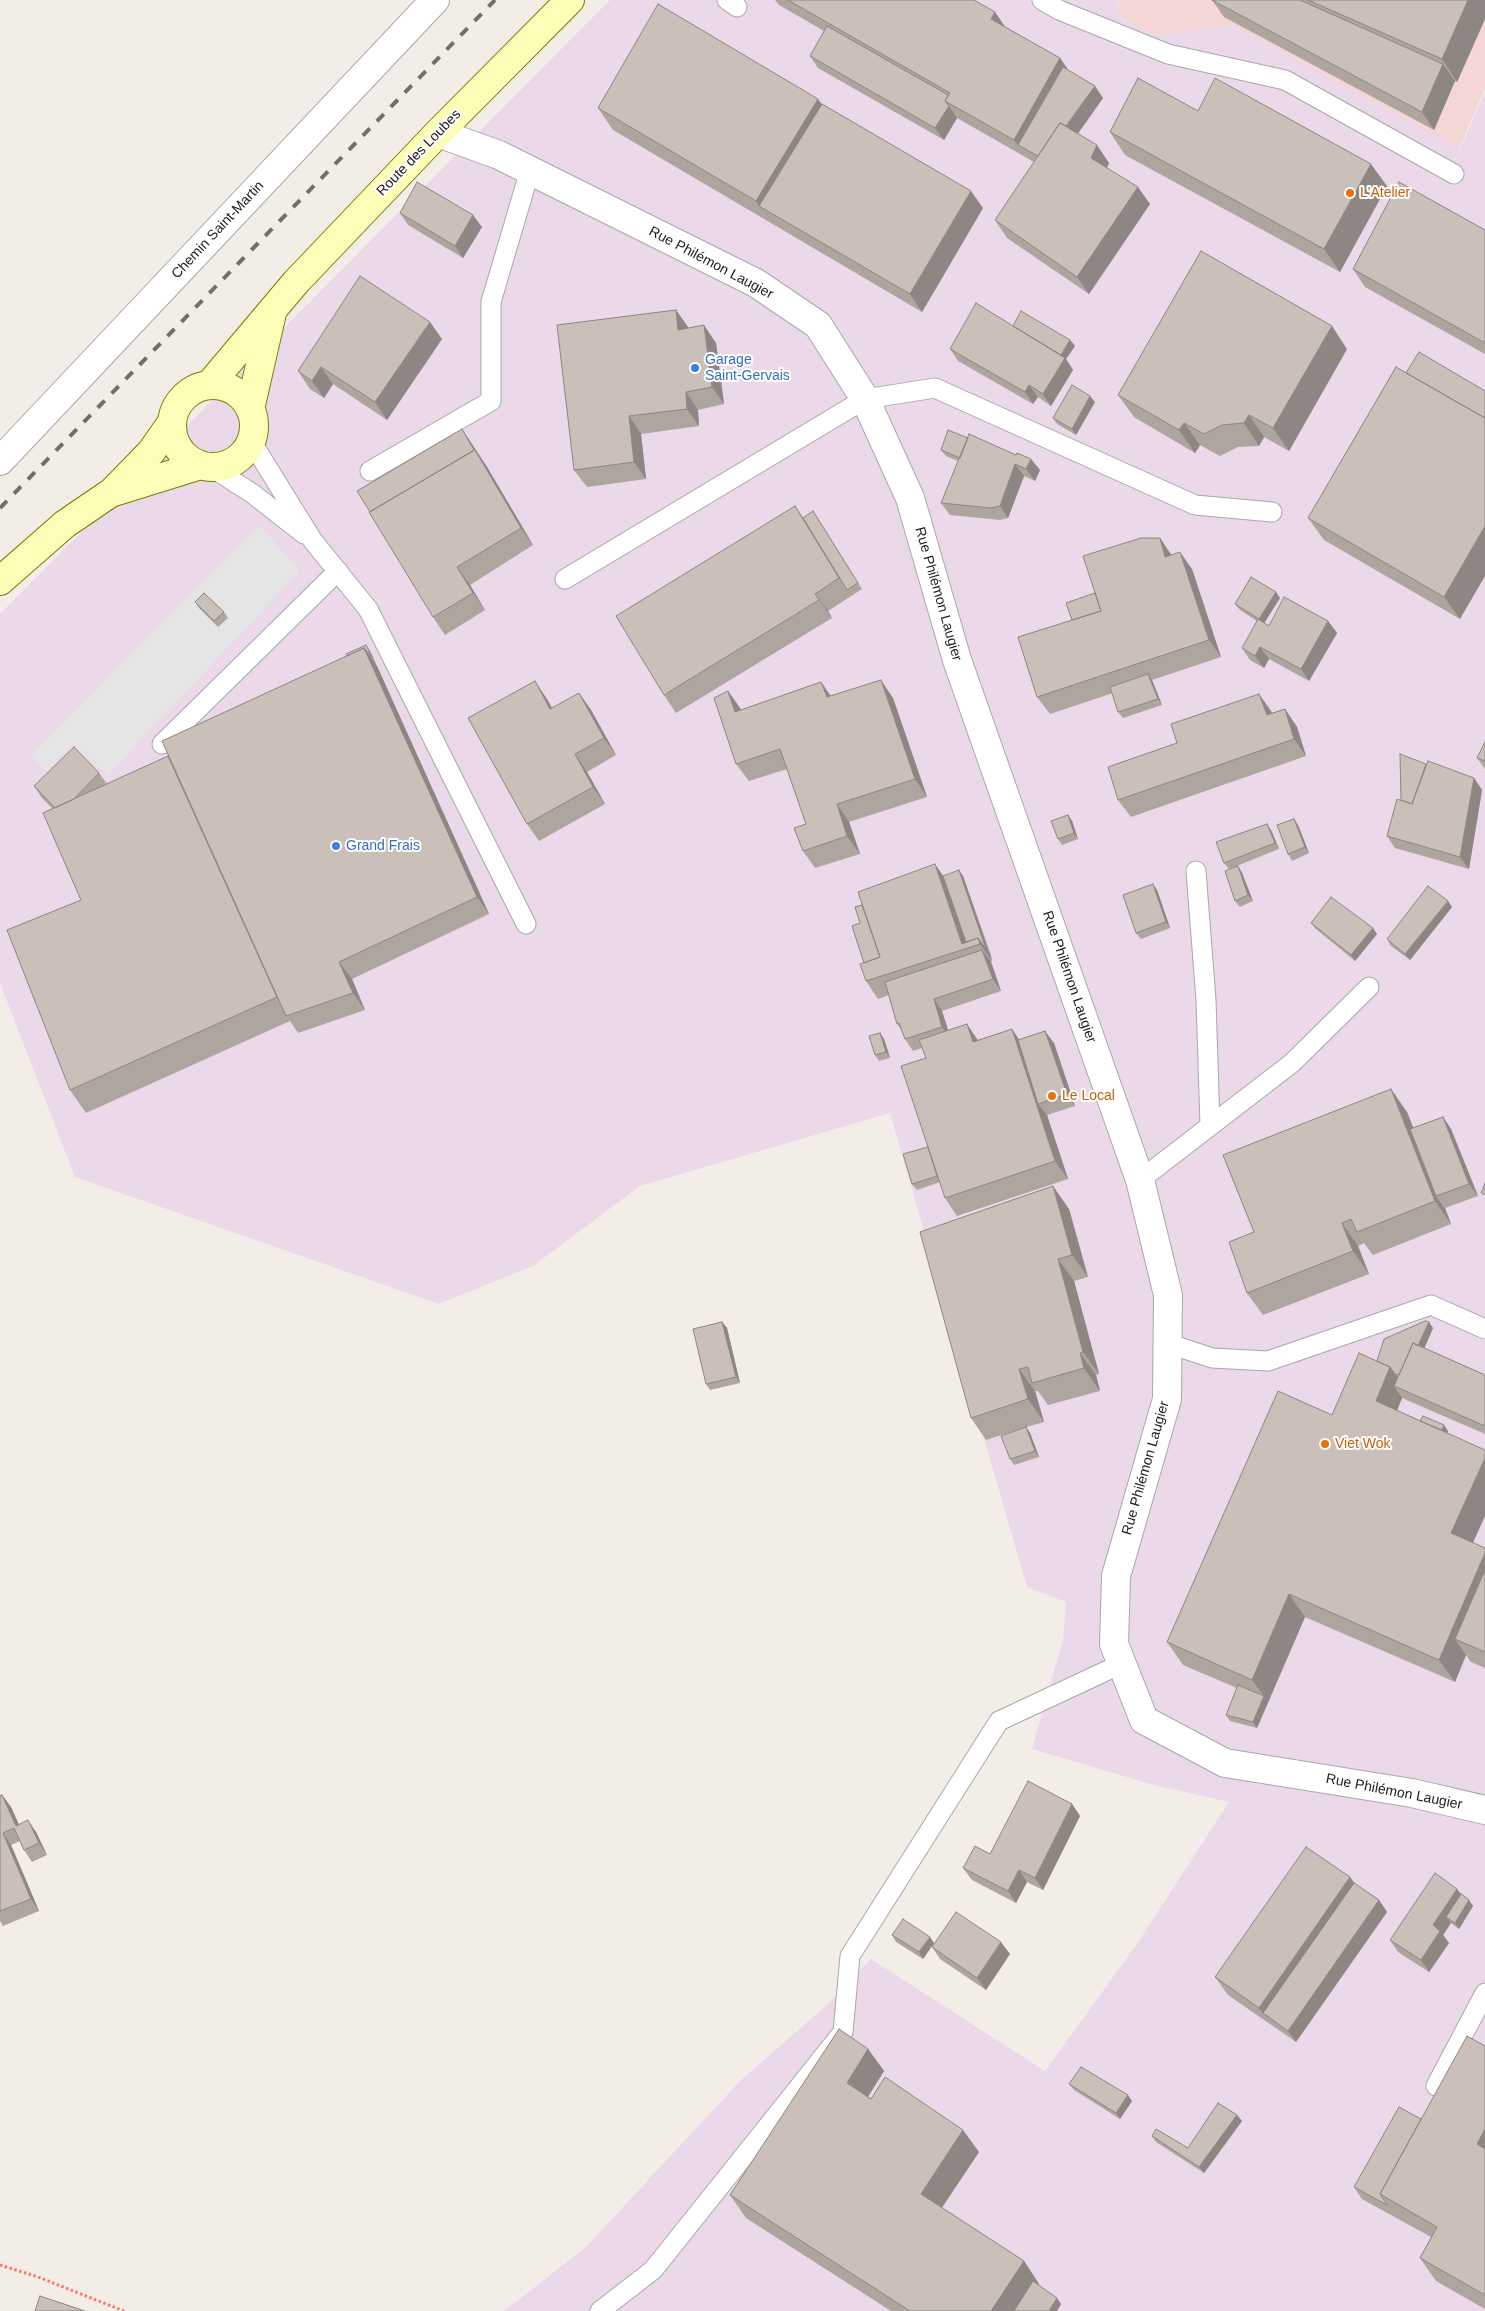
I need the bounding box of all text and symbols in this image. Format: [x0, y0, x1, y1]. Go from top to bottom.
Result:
street label: Route des Loubes [373, 106, 465, 200]
street label: Chemin Saint-Martin [168, 178, 268, 282]
place label: L'Atelier [1360, 185, 1410, 201]
marker: L'Atelier [1344, 187, 1356, 199]
street label: Rue Philémon Laugier [646, 223, 776, 303]
place label: Garage Saint-Gervais [705, 352, 790, 384]
marker: Garage Saint-Gervais [689, 362, 701, 374]
street label: Rue Philémon Laugier [911, 525, 965, 663]
place label: Grand Frais [346, 838, 420, 854]
marker: Grand Frais [330, 840, 342, 852]
street label: Rue Philémon Laugier [1039, 909, 1099, 1045]
place label: Le Local [1062, 1088, 1115, 1104]
marker: Le Local [1046, 1090, 1058, 1102]
street label: Rue Philémon Laugier [1119, 1399, 1173, 1537]
place label: Viet Wok [1335, 1436, 1391, 1452]
marker: Viet Wok [1319, 1438, 1331, 1450]
street label: Rue Philémon Laugier [1324, 1771, 1464, 1813]

